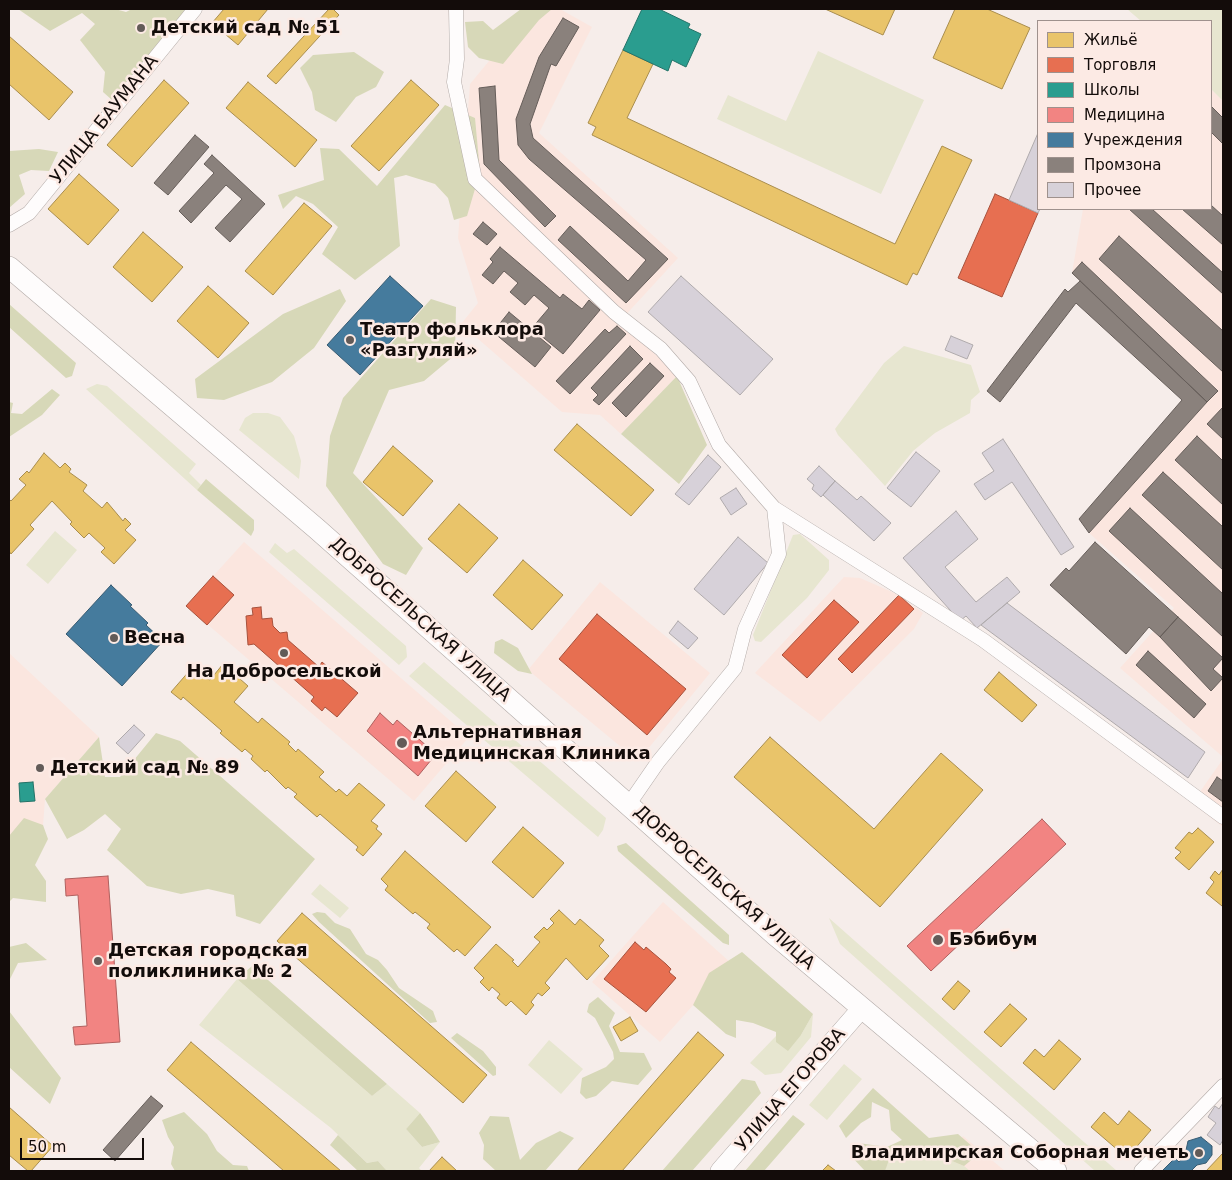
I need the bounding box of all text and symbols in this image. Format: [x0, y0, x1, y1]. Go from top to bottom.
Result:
place label: Детский сад № 51 [151, 17, 341, 39]
legend [1037, 20, 1212, 210]
marker: Детский сад № 51 [135, 22, 147, 34]
text: Жильё [1084, 31, 1138, 49]
street label: УЛИЦА БАУМАНА [46, 51, 164, 189]
text: Торговля [1084, 56, 1156, 74]
text: Школы [1084, 81, 1140, 99]
text: Медицина [1084, 106, 1165, 124]
text: Учреждения [1084, 131, 1182, 149]
text: Промзона [1084, 156, 1161, 174]
text: Прочее [1084, 181, 1141, 199]
place label: Театр фольклора «Разгуляй» [360, 319, 544, 362]
marker: Театр фольклора «Разгуляй» [344, 334, 356, 346]
street label: ДОБРОСЕЛЬСКАЯ УЛИЦА [325, 533, 515, 707]
place label: Весна [124, 627, 185, 649]
marker: Весна [108, 632, 120, 644]
marker: На Добросельской [278, 647, 290, 659]
place label: На Добросельской [186, 661, 382, 683]
place label: Альтернативная Mедицинская Kлиника [413, 722, 651, 764]
marker: Альтернативная Mедицинская Kлиника [395, 736, 409, 750]
place label: Детский сад № 89 [50, 757, 240, 779]
marker: Детский сад № 89 [34, 762, 46, 774]
street label: ДОБРОСЕЛЬСКАЯ УЛИЦА [629, 801, 819, 975]
place label: Бэбибум [949, 929, 1038, 951]
marker: Бэбибум [931, 933, 945, 947]
place label: Детская городская поликлиника № 2 [108, 940, 308, 982]
marker: Детская городская поликлиника № 2 [92, 955, 104, 967]
street label: УЛИЦА ЕГОРОВА [732, 1024, 850, 1156]
scale bar [22, 1128, 146, 1160]
text: 50 m [28, 1138, 66, 1156]
place label: Владимирская Соборная мечеть [851, 1142, 1189, 1164]
marker: Владимирская Соборная мечеть [1193, 1147, 1205, 1159]

